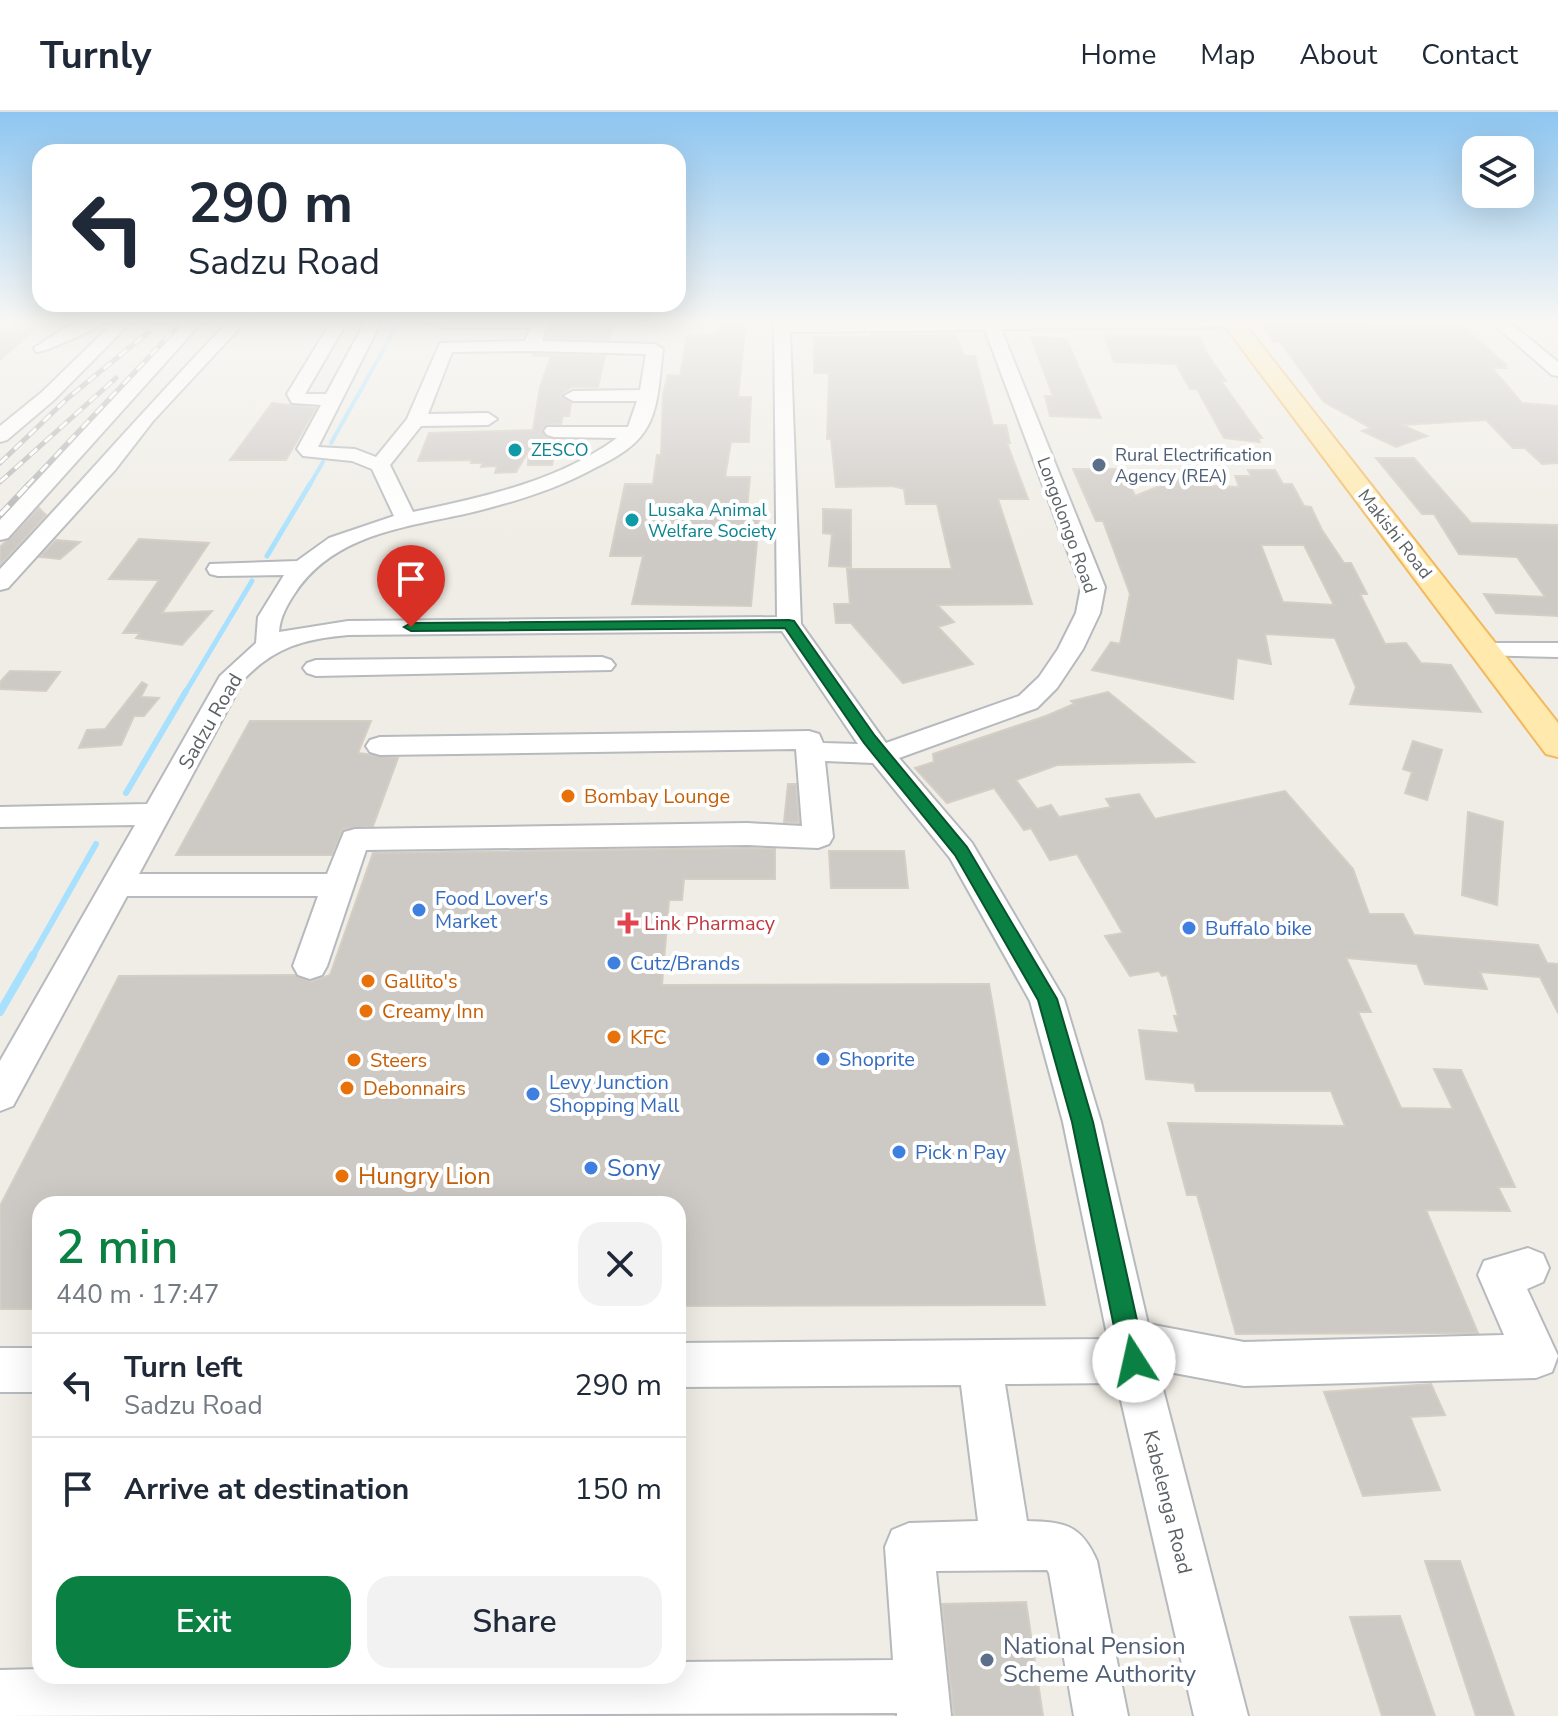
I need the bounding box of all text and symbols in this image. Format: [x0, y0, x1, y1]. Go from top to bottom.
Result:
text: Turnly [40, 30, 152, 81]
text: Home [1081, 36, 1156, 74]
text: Map [1200, 36, 1255, 74]
text: About [1299, 36, 1377, 74]
text: Contact [1421, 36, 1518, 74]
map controls [1462, 136, 1534, 208]
button: layers [1462, 136, 1534, 208]
text: 290 m [188, 165, 353, 242]
icon: left [56, 176, 160, 280]
text: Sadzu Road [188, 238, 380, 287]
place label: ZESCO [531, 438, 589, 462]
marker: ZESCO [506, 441, 524, 459]
place label: Rural Electrification Agency (REA) [1115, 443, 1272, 488]
street label: Longolongo Road [1031, 454, 1103, 596]
marker: Rural Electrification Agency (REA) [1090, 456, 1108, 474]
street label: Makishi Road [1352, 484, 1438, 584]
place label: Lusaka Animal Welfare Society [648, 498, 777, 543]
marker: Lusaka Animal Welfare Society [623, 511, 641, 529]
pin [377, 545, 445, 627]
icon: arrive [389, 557, 433, 601]
street label: Sadzu Road [172, 668, 249, 774]
place label: Bombay Lounge [584, 783, 730, 810]
marker: Bombay Lounge [559, 787, 577, 805]
place label: Food Lover's Market [435, 885, 548, 935]
marker: Food Lover's Market [410, 901, 428, 919]
place label: Link Pharmacy [644, 910, 776, 937]
marker: Link Pharmacy [619, 914, 637, 932]
place label: Buffalo bike [1205, 915, 1312, 942]
marker: Buffalo bike [1180, 919, 1198, 937]
place label: Cutz/Brands [630, 950, 740, 977]
marker: Cutz/Brands [605, 954, 623, 972]
place label: Gallito's [384, 968, 458, 995]
marker: Gallito's [359, 972, 377, 990]
place label: Creamy Inn [382, 998, 484, 1025]
marker: Creamy Inn [357, 1002, 375, 1020]
place label: KFC [630, 1024, 667, 1051]
marker: KFC [605, 1028, 623, 1046]
place label: Shoprite [839, 1046, 915, 1073]
place label: Steers [370, 1047, 427, 1074]
marker: Shoprite [814, 1050, 832, 1068]
marker: Steers [345, 1051, 363, 1069]
place label: Levy Junction Shopping Mall [549, 1069, 680, 1119]
place label: Debonnairs [363, 1075, 466, 1102]
marker: Debonnairs [338, 1079, 356, 1097]
marker: Levy Junction Shopping Mall [524, 1085, 542, 1103]
place label: Pick n Pay [915, 1139, 1007, 1166]
marker: Pick n Pay [890, 1143, 908, 1161]
place label: Sony [607, 1152, 662, 1184]
marker: Sony [582, 1159, 600, 1177]
place label: Hungry Lion [358, 1160, 491, 1192]
marker: Hungry Lion [333, 1167, 351, 1185]
text: 2 min [56, 1214, 178, 1280]
button: close [578, 1222, 662, 1306]
text: 440 m · 17:47 [56, 1277, 219, 1312]
position arrow [1092, 1319, 1176, 1403]
text: Turn left [124, 1347, 242, 1388]
icon: left [56, 1363, 100, 1407]
text: 290 m [575, 1365, 662, 1406]
text: Sadzu Road [124, 1388, 263, 1423]
street label: Kabelenga Road [1137, 1427, 1198, 1577]
icon: arrive [56, 1467, 100, 1511]
text: Arrive at destination [124, 1469, 409, 1510]
text: 150 m [575, 1469, 662, 1510]
button: Exit [56, 1576, 351, 1668]
button: Share [367, 1576, 662, 1668]
place label: National Pension Scheme Authority [1003, 1630, 1197, 1690]
marker: National Pension Scheme Authority [978, 1651, 996, 1669]

